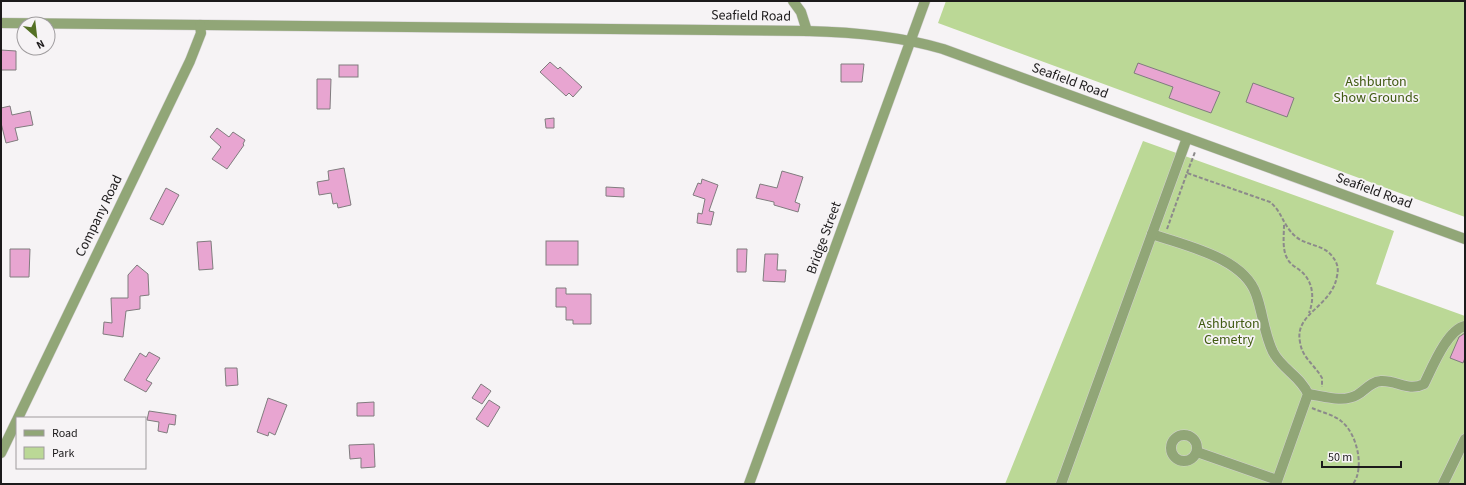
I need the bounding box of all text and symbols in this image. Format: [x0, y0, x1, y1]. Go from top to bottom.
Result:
street label: Seafield Road [711, 5, 791, 27]
north arrow [16, 16, 56, 56]
text: N [34, 36, 47, 53]
street label: Seafield Road [1029, 58, 1111, 104]
park label: Ashburton Show Grounds [1333, 72, 1419, 108]
street label: Seafield Road [1333, 168, 1415, 214]
street label: Company Road [71, 172, 127, 260]
street label: Bridge Street [802, 199, 846, 277]
park label: Ashburton Cemetry [1198, 314, 1260, 350]
legend [16, 417, 146, 469]
text: Road [52, 425, 78, 442]
scale bar [1322, 443, 1401, 469]
text: Park [52, 445, 74, 462]
text: 50 m [1328, 449, 1352, 466]

